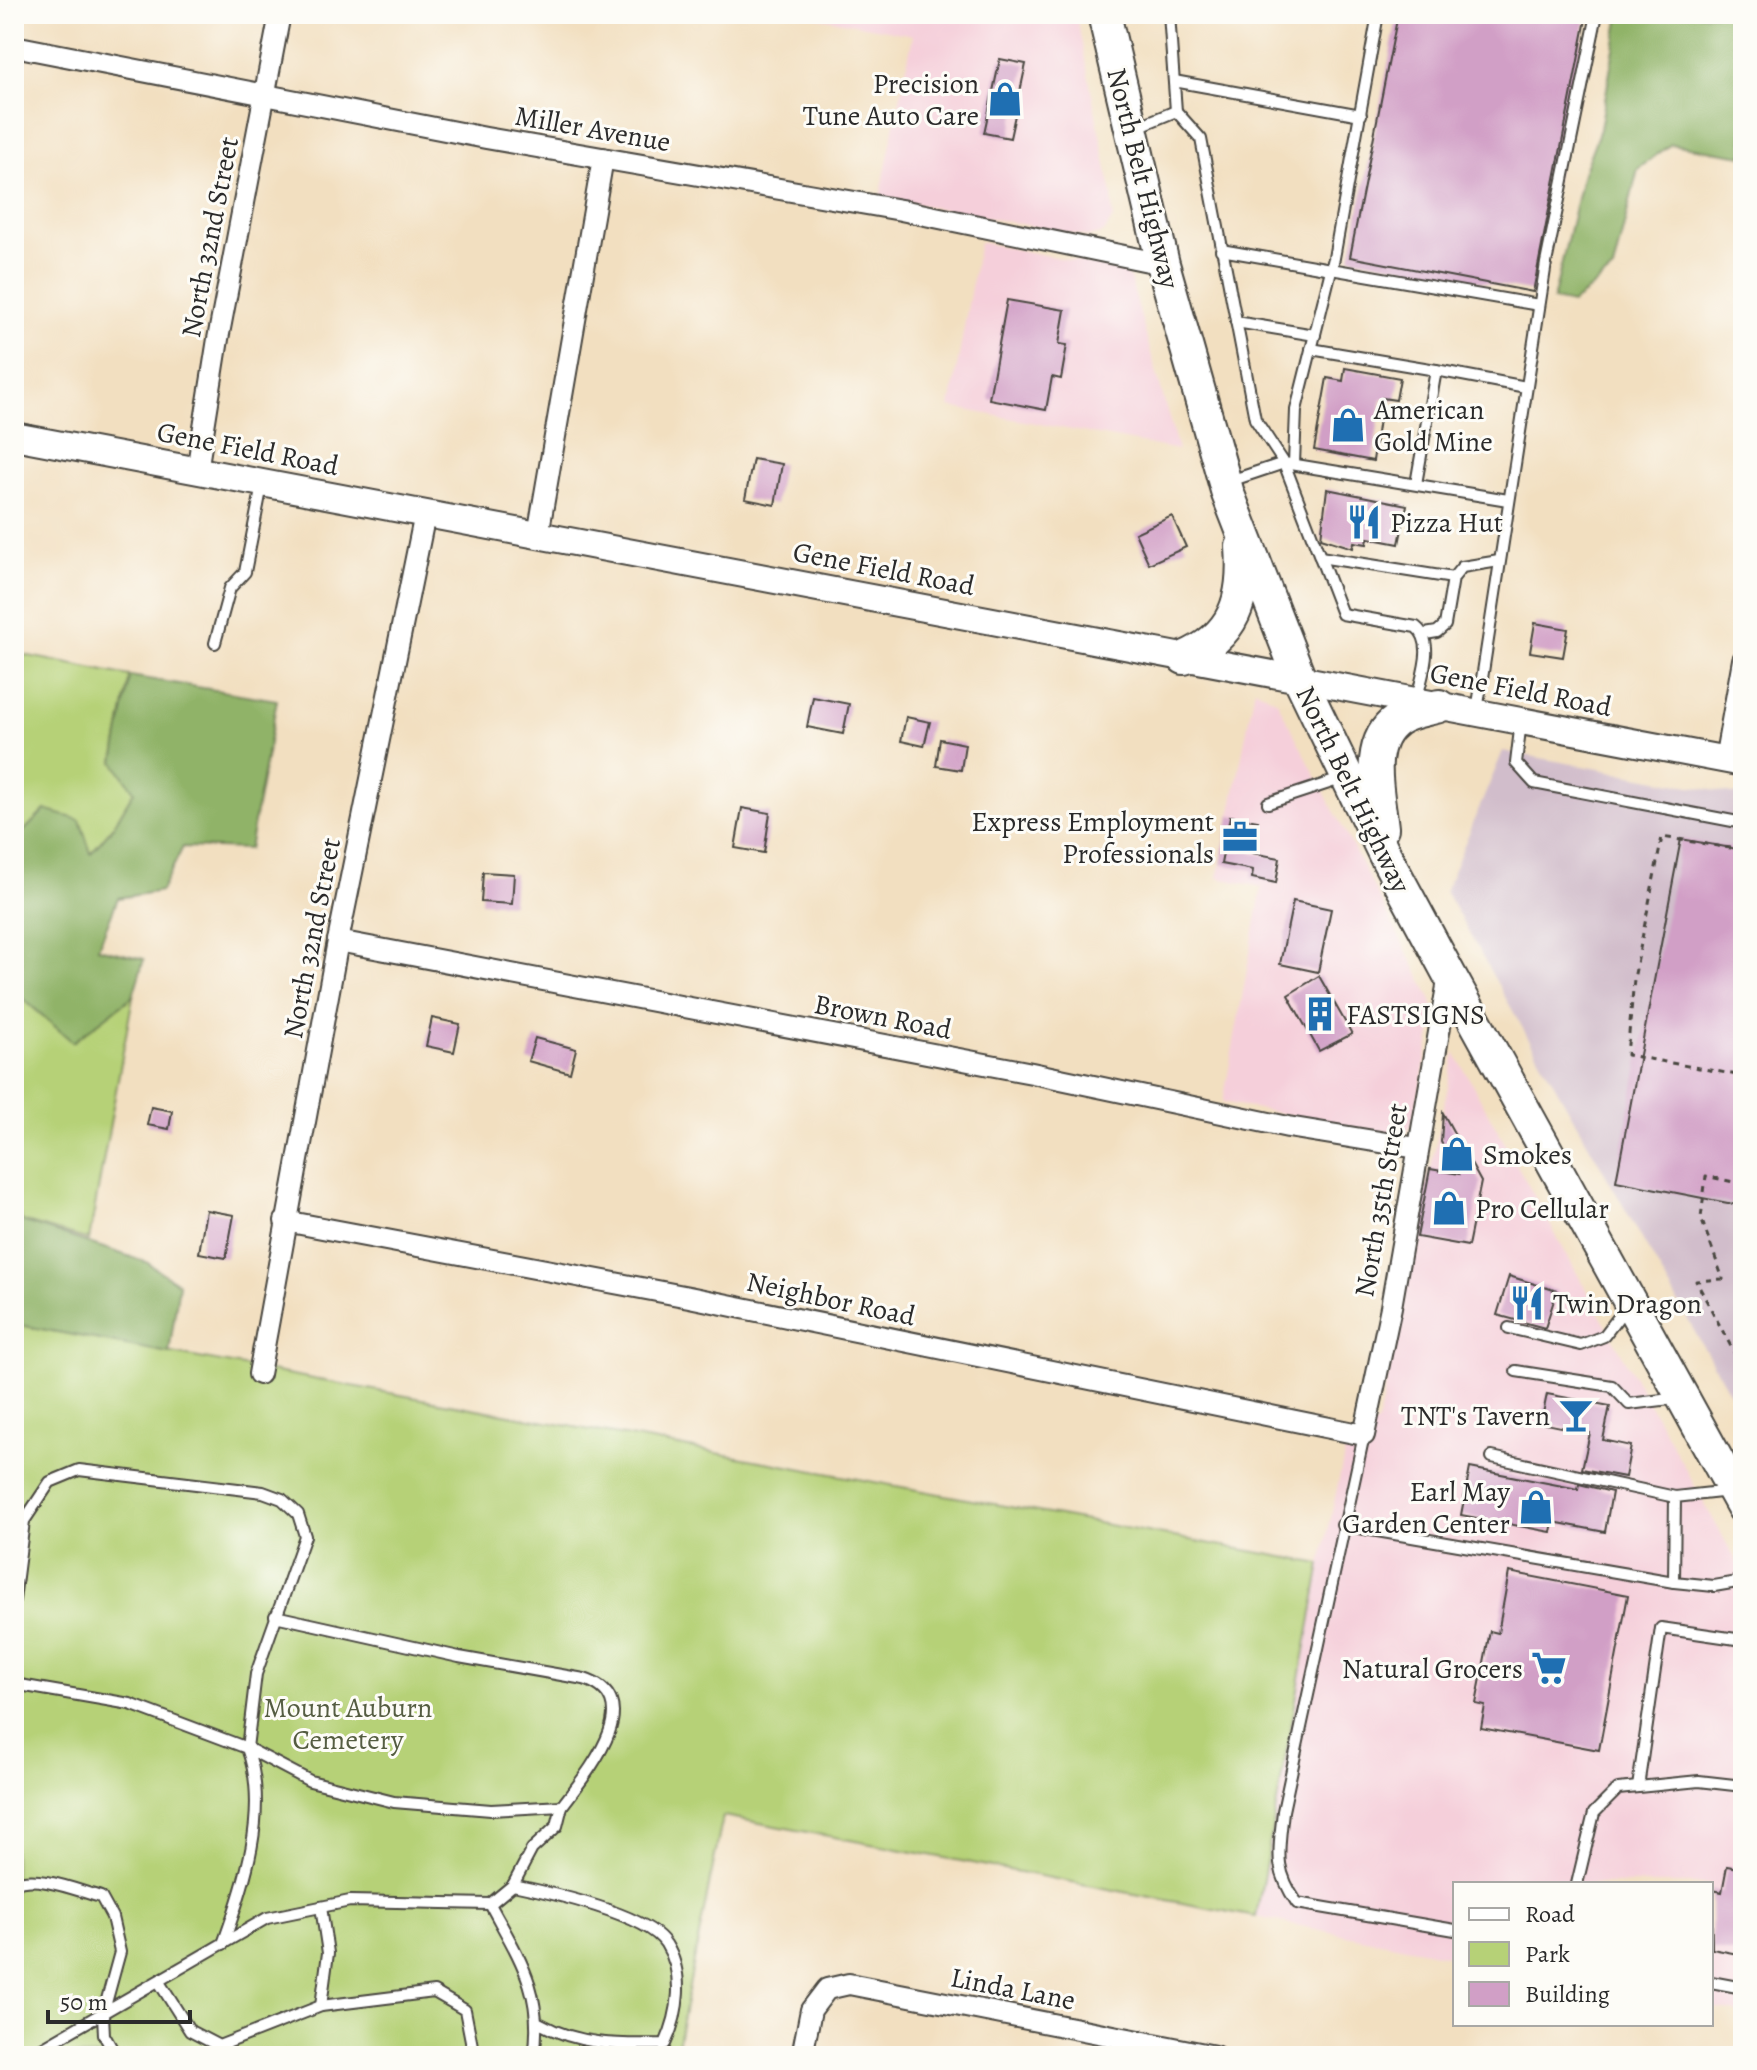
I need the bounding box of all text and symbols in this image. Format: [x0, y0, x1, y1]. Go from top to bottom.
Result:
street label: North Belt Highway [1097, 64, 1189, 293]
place label: Precision Tune Auto Care [803, 65, 979, 135]
shop icon: Precision Tune Auto Care [986, 80, 1024, 118]
street label: Miller Avenue [512, 97, 674, 161]
street label: North 32nd Street [172, 134, 248, 341]
place label: American Gold Mine [1373, 391, 1493, 461]
shop icon: American Gold Mine [1329, 406, 1367, 444]
street label: Gene Field Road [154, 413, 343, 485]
restaurant icon: Pizza Hut [1345, 503, 1383, 541]
place label: Pizza Hut [1390, 504, 1503, 542]
street label: Gene Field Road [790, 533, 979, 605]
street label: Gene Field Road [1427, 654, 1616, 726]
street label: North Belt Highway [1286, 680, 1420, 900]
place label: Express Employment Professionals [971, 803, 1214, 873]
office icon: Express Employment Professionals [1221, 818, 1259, 856]
street label: North 32nd Street [274, 835, 350, 1042]
street label: Brown Road [811, 985, 956, 1049]
building icon: FASTSIGNS [1301, 995, 1339, 1033]
place label: FASTSIGNS [1346, 996, 1485, 1034]
street label: North 35th Street [1345, 1100, 1417, 1300]
shop icon: Smokes [1438, 1135, 1476, 1173]
place label: Smokes [1483, 1136, 1572, 1174]
shop icon: Pro Cellular [1430, 1189, 1468, 1227]
place label: Pro Cellular [1475, 1190, 1609, 1228]
street label: Neighbor Road [743, 1263, 920, 1336]
restaurant icon: Twin Dragon [1508, 1284, 1546, 1322]
place label: Twin Dragon [1553, 1285, 1702, 1323]
bar icon: TNT's Tavern [1557, 1396, 1595, 1434]
place label: TNT's Tavern [1401, 1397, 1550, 1435]
place label: Earl May Garden Center [1342, 1473, 1511, 1543]
shop icon: Earl May Garden Center [1517, 1488, 1555, 1526]
supermarket icon: Natural Grocers [1530, 1649, 1568, 1687]
place label: Natural Grocers [1342, 1650, 1523, 1688]
park label: Mount Auburn Cemetery [264, 1689, 432, 1759]
legend [1453, 1882, 1713, 2026]
text: Road [1525, 1898, 1575, 1930]
text: Park [1525, 1938, 1570, 1970]
street label: Linda Lane [947, 1958, 1078, 2020]
scale bar [48, 1974, 190, 2024]
text: Building [1525, 1978, 1610, 2010]
text: 50 m [60, 1986, 108, 2018]

